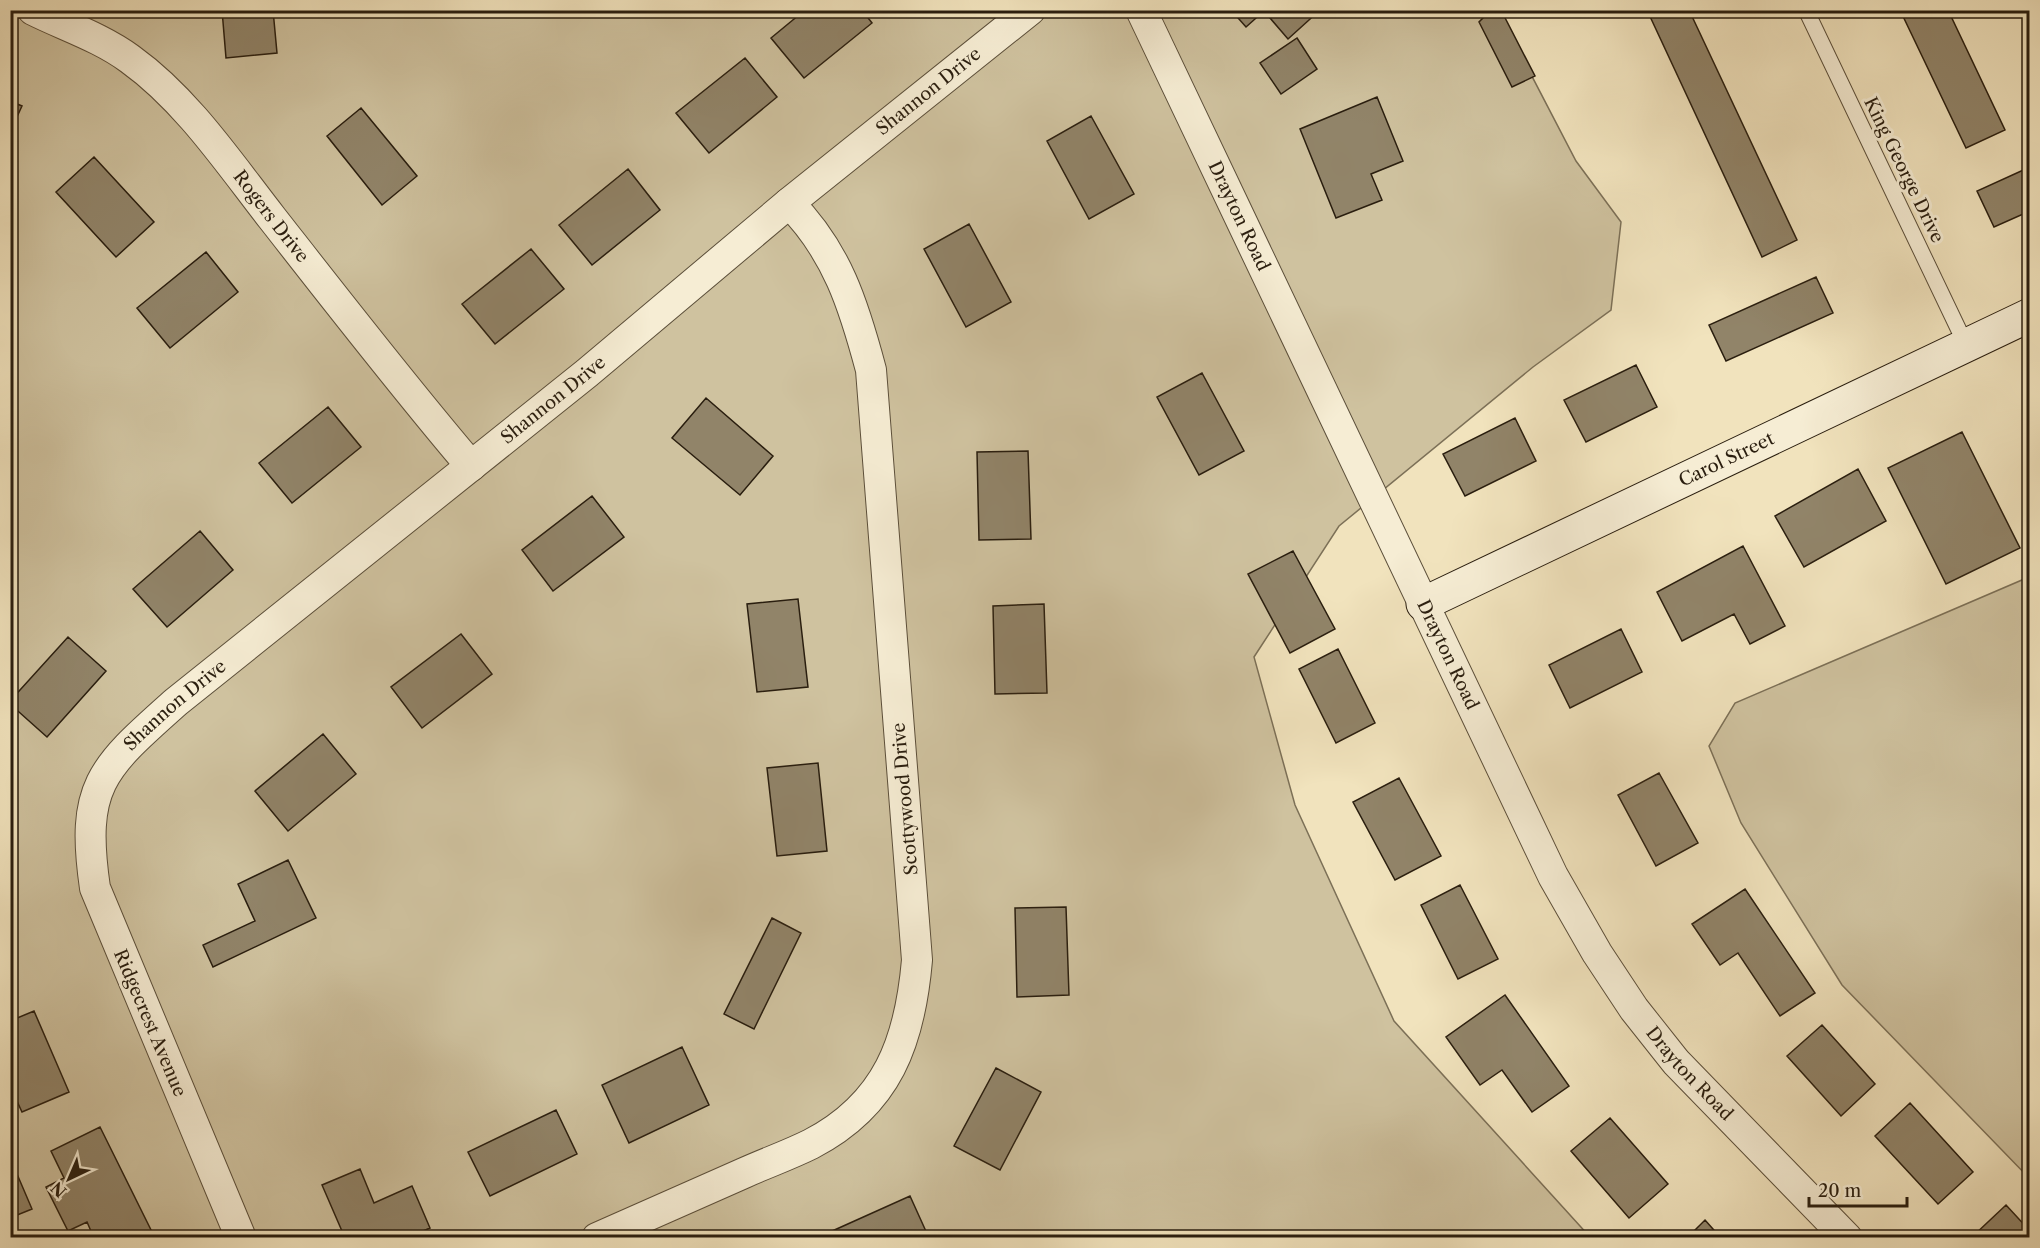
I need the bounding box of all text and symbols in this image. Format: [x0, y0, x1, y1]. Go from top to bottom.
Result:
street label: Shannon Drive [872, 43, 985, 140]
street label: King George Drive [1859, 94, 1949, 246]
street label: Drayton Road [1203, 157, 1275, 274]
street label: Rogers Drive [229, 166, 314, 267]
street label: Shannon Drive [496, 351, 610, 449]
street label: Carol Street [1675, 427, 1778, 492]
street label: Drayton Road [1412, 596, 1483, 713]
street label: Shannon Drive [119, 655, 231, 755]
street label: Scottywood Drive [887, 722, 923, 876]
street label: Ridgecrest Avenue [109, 946, 191, 1100]
street label: Drayton Road [1641, 1022, 1738, 1125]
north arrow [39, 1149, 99, 1209]
scale bar [1809, 1170, 1906, 1208]
text: N [47, 1178, 71, 1202]
text: 20 m [1818, 1180, 1862, 1202]

